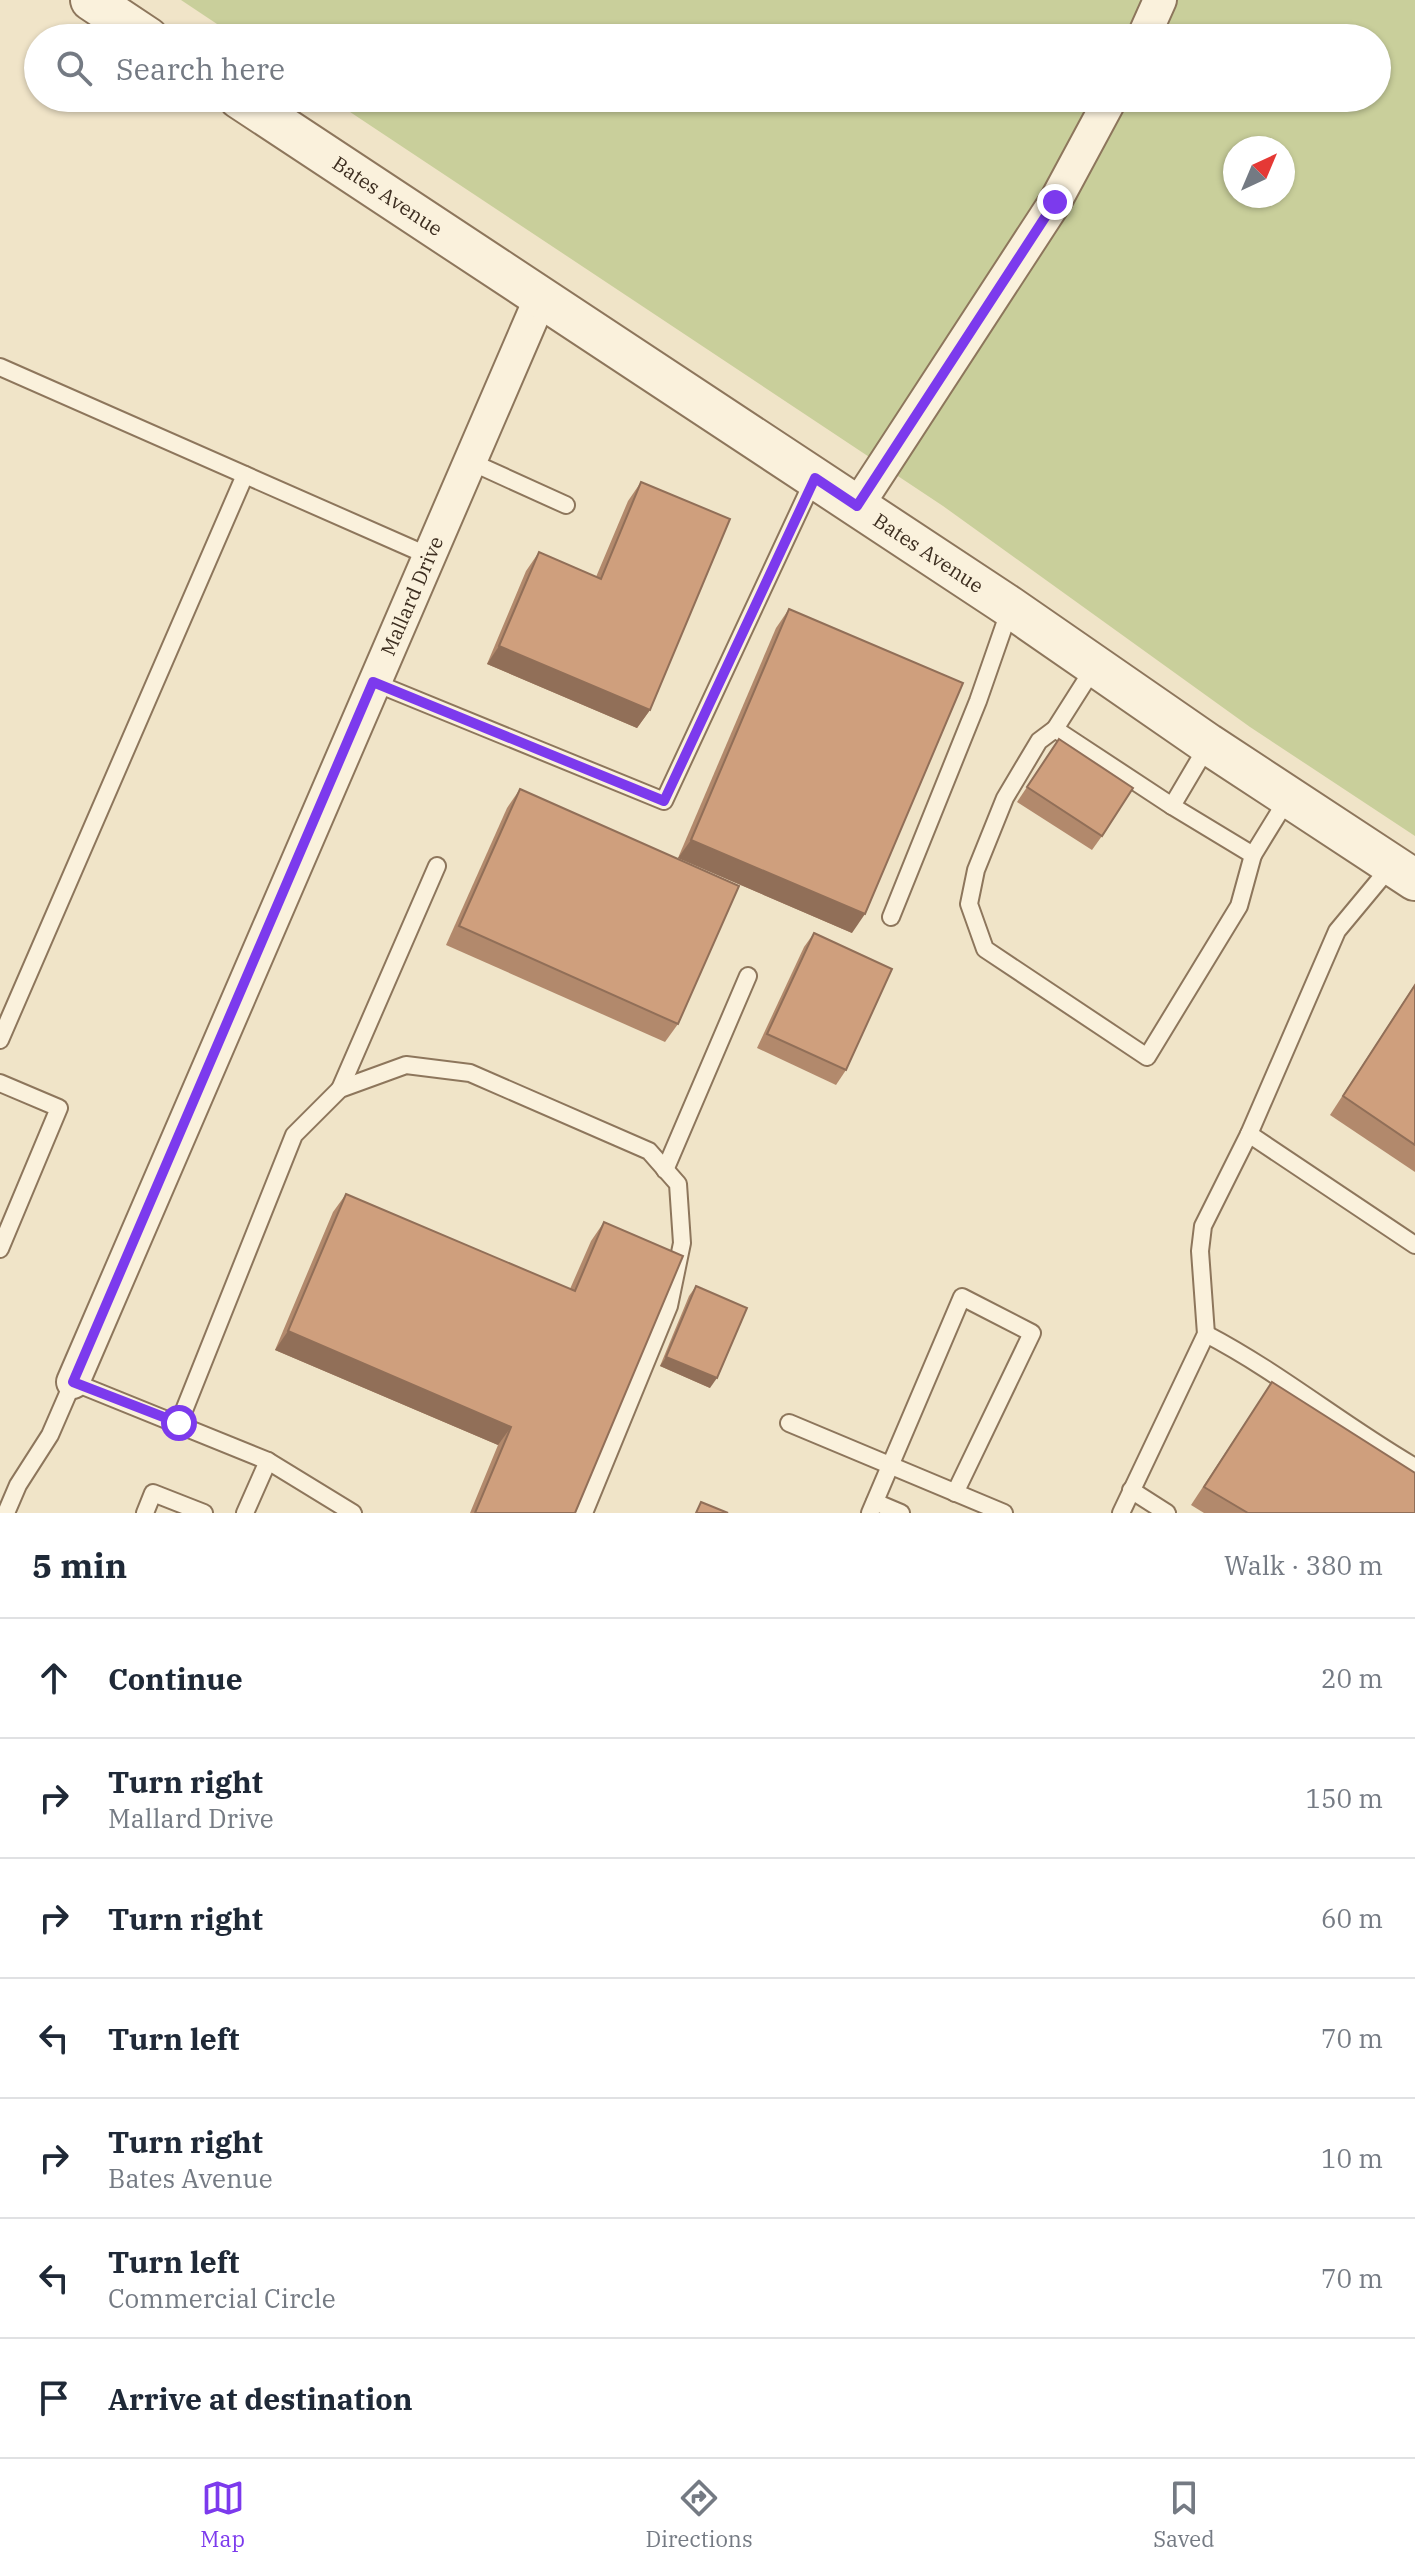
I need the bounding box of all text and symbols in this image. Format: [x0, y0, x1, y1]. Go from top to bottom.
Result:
search box [24, 24, 1391, 112]
icon: search [52, 46, 96, 90]
text: Search here [116, 49, 285, 88]
north arrow [1223, 136, 1295, 208]
street label: Bates Avenue [328, 149, 448, 242]
route end [1037, 184, 1073, 220]
street label: Bates Avenue [868, 506, 989, 599]
street label: Mallard Drive [374, 532, 449, 660]
route start [161, 1405, 197, 1441]
text: 5 min [32, 1543, 127, 1587]
text: Walk · 380 m [1224, 1548, 1383, 1582]
icon: ahead [32, 1656, 76, 1700]
text: Continue [108, 1659, 243, 1698]
text: 20 m [1321, 1661, 1383, 1695]
text: Turn right [108, 1762, 263, 1801]
icon: right [32, 1776, 76, 1820]
text: 150 m [1305, 1781, 1383, 1815]
text: Mallard Drive [108, 1801, 274, 1835]
icon: right [32, 1896, 76, 1940]
text: Turn right [108, 1899, 263, 1938]
text: 60 m [1321, 1901, 1383, 1935]
icon: left [32, 2016, 76, 2060]
text: Turn left [108, 2019, 240, 2058]
text: 70 m [1321, 2021, 1383, 2055]
text: Turn right [108, 2122, 263, 2161]
icon: right [32, 2136, 76, 2180]
text: 10 m [1321, 2141, 1383, 2175]
text: Bates Avenue [108, 2161, 273, 2195]
text: Turn left [108, 2242, 240, 2281]
icon: left [32, 2256, 76, 2300]
text: 70 m [1321, 2261, 1383, 2295]
text: Commercial Circle [108, 2281, 336, 2315]
icon: arrive [32, 2376, 76, 2420]
text: Arrive at destination [108, 2379, 413, 2418]
tab: Map [200, 2476, 245, 2553]
tab: Directions [645, 2476, 753, 2553]
tab: Saved [1153, 2476, 1215, 2553]

